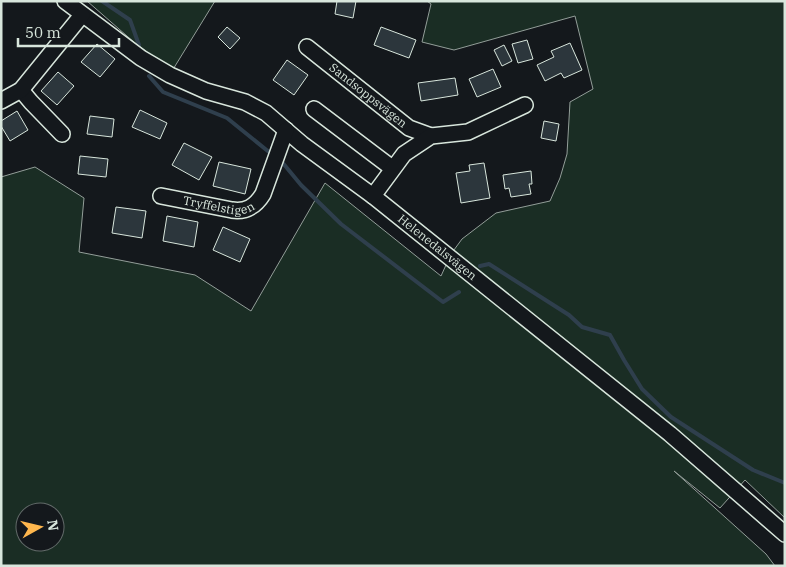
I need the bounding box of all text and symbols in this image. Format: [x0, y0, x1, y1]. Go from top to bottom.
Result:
scale bar [18, 15, 119, 47]
text: 50 m [25, 23, 61, 42]
street label: Sandsoppsvägen [327, 60, 411, 131]
street label: Tryffelstigen [182, 193, 258, 217]
street label: Helenedalsvägen [395, 211, 480, 283]
north arrow [15, 502, 65, 552]
text: N [43, 518, 63, 532]

